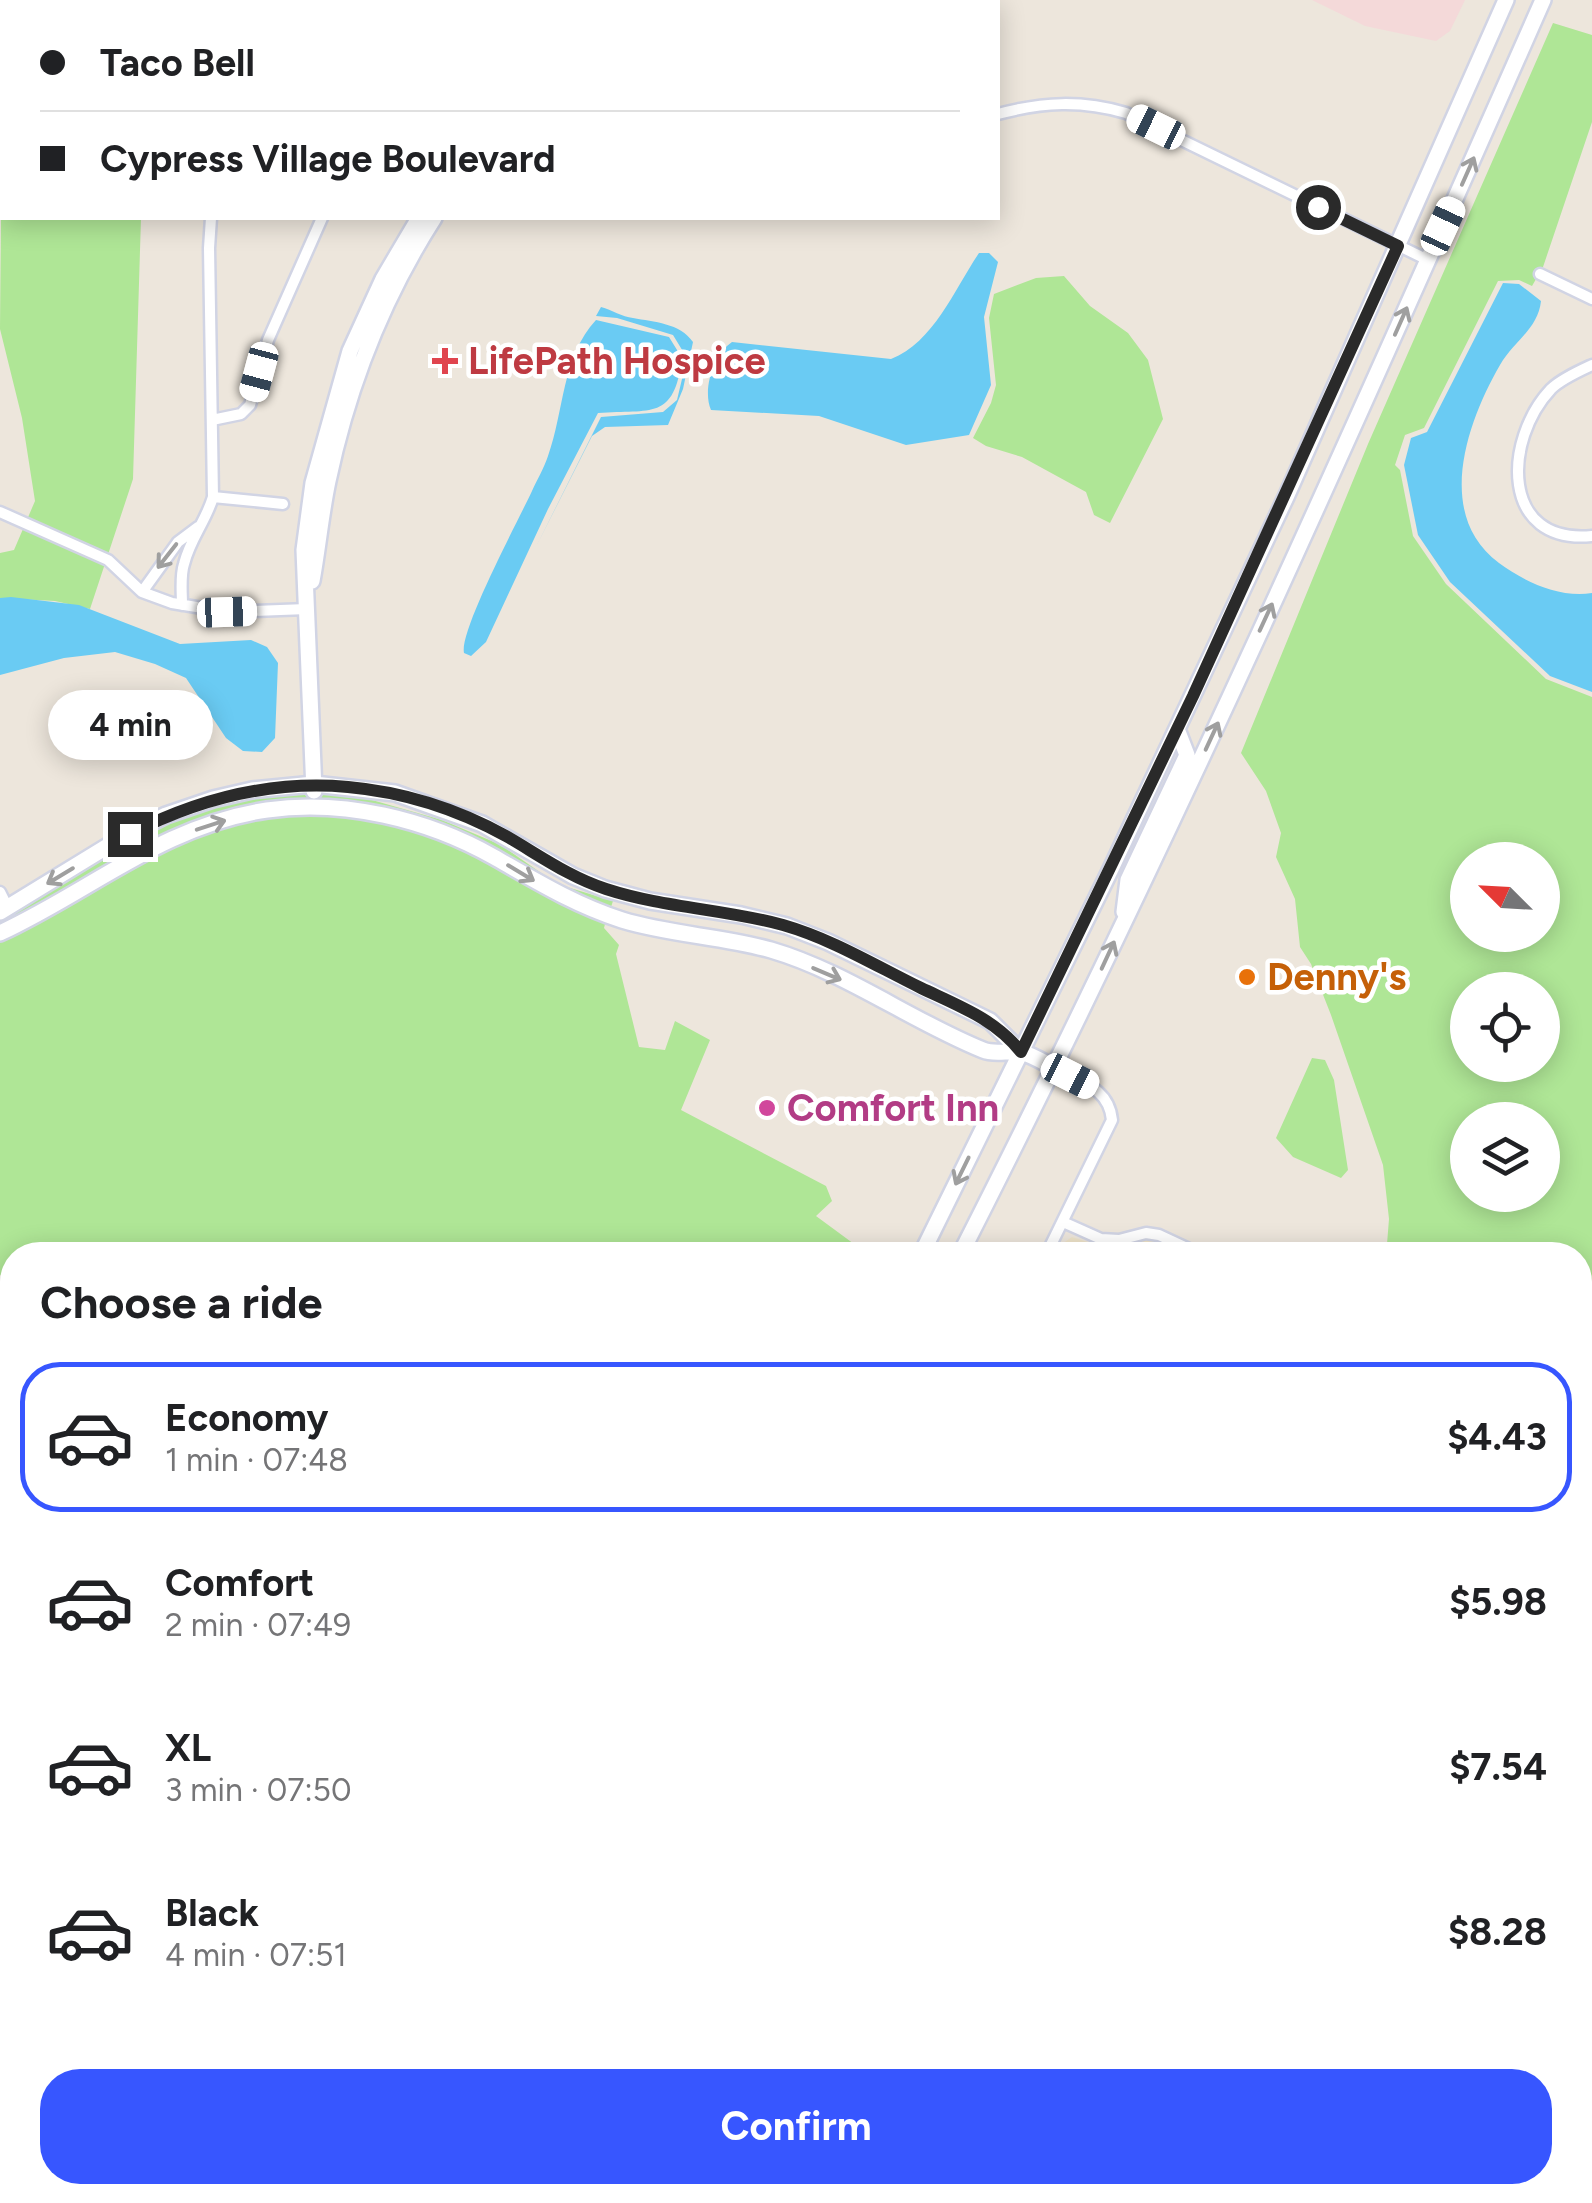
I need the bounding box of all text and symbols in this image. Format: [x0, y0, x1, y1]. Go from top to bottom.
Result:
text: Taco Bell [100, 40, 255, 86]
car [1122, 100, 1190, 154]
text: Cypress Village Boulevard [100, 136, 556, 182]
one-way arrow [1460, 156, 1478, 187]
route start [1296, 185, 1341, 230]
car [1417, 192, 1469, 260]
one-way arrow [1393, 306, 1411, 337]
place label: LifePath Hospice [468, 338, 766, 384]
car [237, 339, 281, 405]
marker: LifePath Hospice [432, 348, 458, 374]
one-way arrow [157, 542, 178, 569]
car [196, 596, 258, 628]
one-way arrow [1258, 603, 1277, 633]
callout: 4 min [48, 689, 212, 759]
text: 4 min [89, 706, 172, 744]
one-way arrow [1204, 721, 1222, 752]
route end [108, 812, 153, 857]
one-way arrow [194, 814, 226, 832]
north arrow [1450, 842, 1560, 952]
map controls [1450, 842, 1560, 1212]
one-way arrow [506, 863, 535, 883]
one-way arrow [46, 866, 75, 886]
one-way arrow [1100, 941, 1119, 971]
place label: Denny's [1267, 954, 1406, 1000]
one-way arrow [811, 966, 842, 984]
marker: Denny's [1236, 966, 1258, 988]
button: locate [1450, 972, 1560, 1082]
car [1036, 1049, 1104, 1103]
place label: Comfort Inn [787, 1085, 999, 1131]
marker: Comfort Inn [756, 1097, 778, 1119]
button: layers [1450, 1102, 1560, 1212]
one-way arrow [952, 1155, 971, 1185]
text: Choose a ride [40, 1275, 322, 1329]
icon: car [45, 1392, 135, 1482]
text: Economy [165, 1395, 328, 1441]
text: $4.43 [1447, 1414, 1547, 1460]
text: 1 min · 07:48 [165, 1441, 348, 1479]
icon: car [45, 1557, 135, 1647]
text: Comfort [165, 1560, 314, 1606]
text: $5.98 [1449, 1579, 1547, 1625]
text: 2 min · 07:49 [165, 1606, 351, 1644]
icon: car [45, 1722, 135, 1812]
text: XL [165, 1725, 211, 1771]
text: $7.54 [1449, 1744, 1547, 1790]
text: 3 min · 07:50 [165, 1771, 351, 1809]
icon: car [45, 1887, 135, 1977]
text: Black [165, 1890, 259, 1936]
text: $8.28 [1448, 1909, 1547, 1955]
text: 4 min · 07:51 [165, 1936, 347, 1974]
button: Confirm [40, 2069, 1552, 2184]

